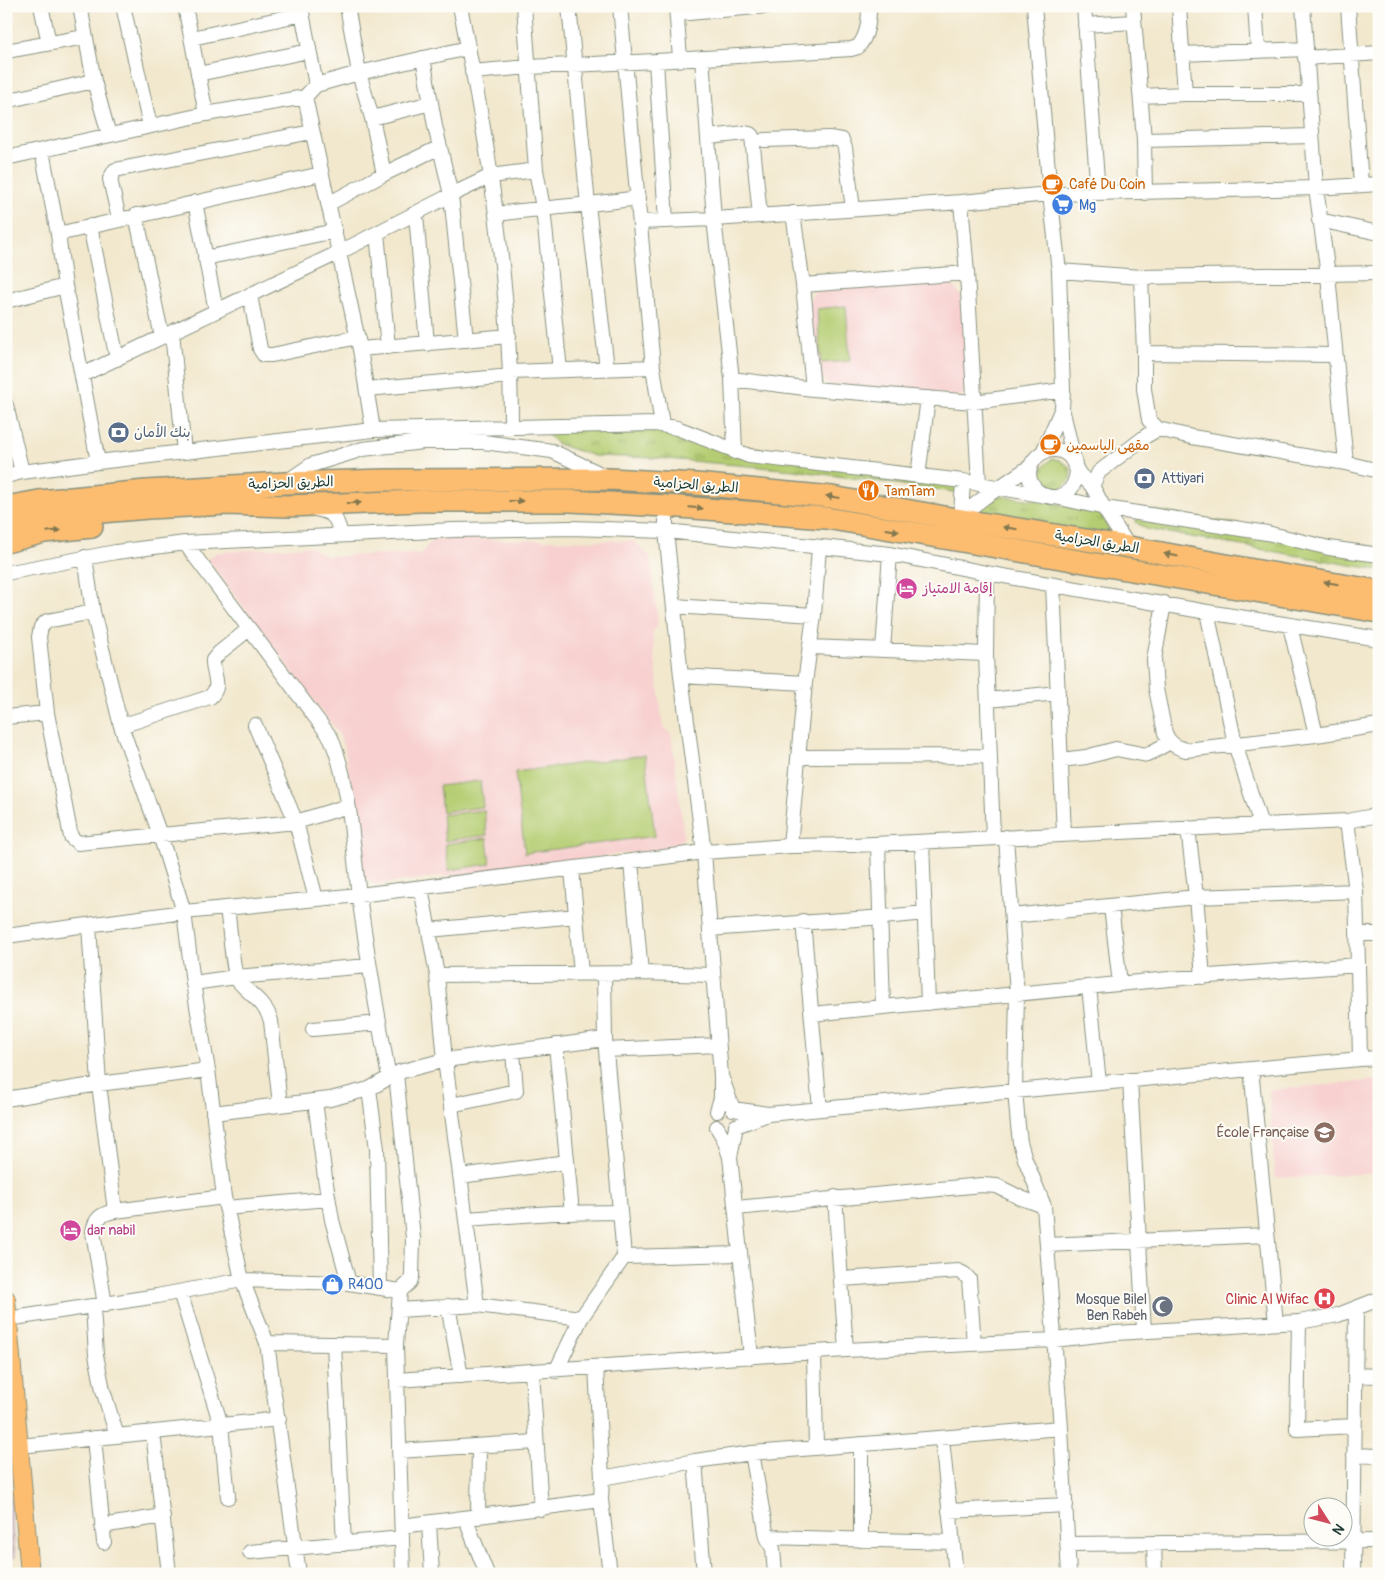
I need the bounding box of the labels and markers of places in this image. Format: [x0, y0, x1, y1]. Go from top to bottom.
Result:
cafe icon: Café Du Coin [1041, 172, 1065, 196]
place label: Café Du Coin [1069, 176, 1145, 193]
supermarket icon: Mg [1051, 193, 1075, 217]
place label: Mg [1079, 197, 1096, 214]
bank icon: بنك الأمان [106, 420, 130, 444]
place label: بنك الأمان [134, 423, 191, 441]
cafe icon: مقهى الياسمين [1038, 433, 1062, 457]
place label: مقهى الياسمين [1066, 437, 1150, 454]
bank icon: Attiyari [1133, 466, 1157, 490]
place label: Attiyari [1161, 470, 1204, 487]
restaurant icon: TamTam [856, 479, 880, 503]
place label: TamTam [884, 483, 935, 500]
hotel icon: إقامة الامتياز [895, 576, 919, 600]
place label: إقامة الامتياز [922, 580, 993, 597]
school or university icon: École Française [1313, 1120, 1337, 1144]
place label: École Française [1216, 1123, 1309, 1141]
hotel icon: dar nabil [59, 1218, 83, 1242]
place label: dar nabil [87, 1222, 136, 1239]
shop icon: R400 [320, 1272, 344, 1296]
place label: R400 [348, 1276, 383, 1293]
hospital icon: Clinic Al Wifac [1313, 1287, 1337, 1311]
place label: Mosque Bilel Ben Rabeh [1076, 1291, 1147, 1324]
place label: Clinic Al Wifac [1225, 1291, 1309, 1308]
mosque icon: Mosque Bilel Ben Rabeh [1151, 1295, 1175, 1319]

